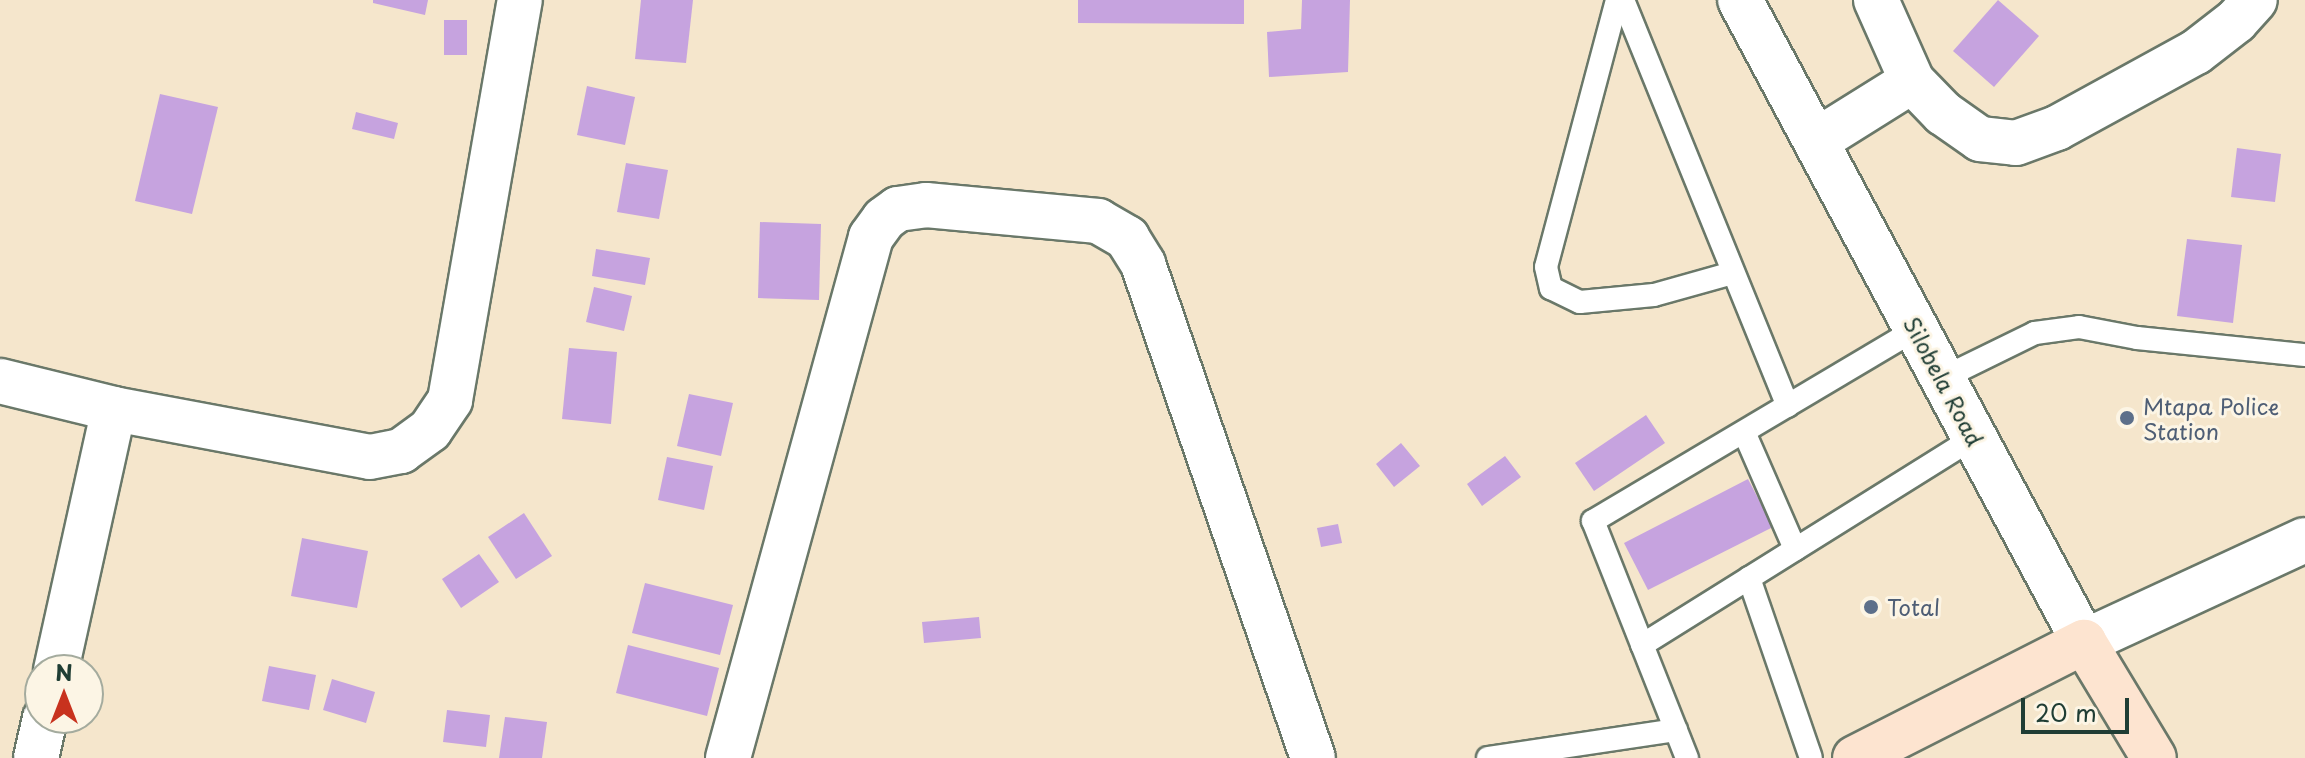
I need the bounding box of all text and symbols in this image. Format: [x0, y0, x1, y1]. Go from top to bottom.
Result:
street label: Silobela Road [1899, 312, 1989, 450]
place label: Mtapa Police Station [2143, 392, 2280, 444]
marker: Mtapa Police Station [2118, 409, 2136, 427]
place label: Total [1887, 594, 1940, 620]
marker: Total [1862, 598, 1880, 616]
north arrow [24, 654, 104, 734]
text: N [55, 655, 73, 688]
scale bar [2025, 682, 2133, 732]
text: 20 m [2035, 694, 2097, 730]

